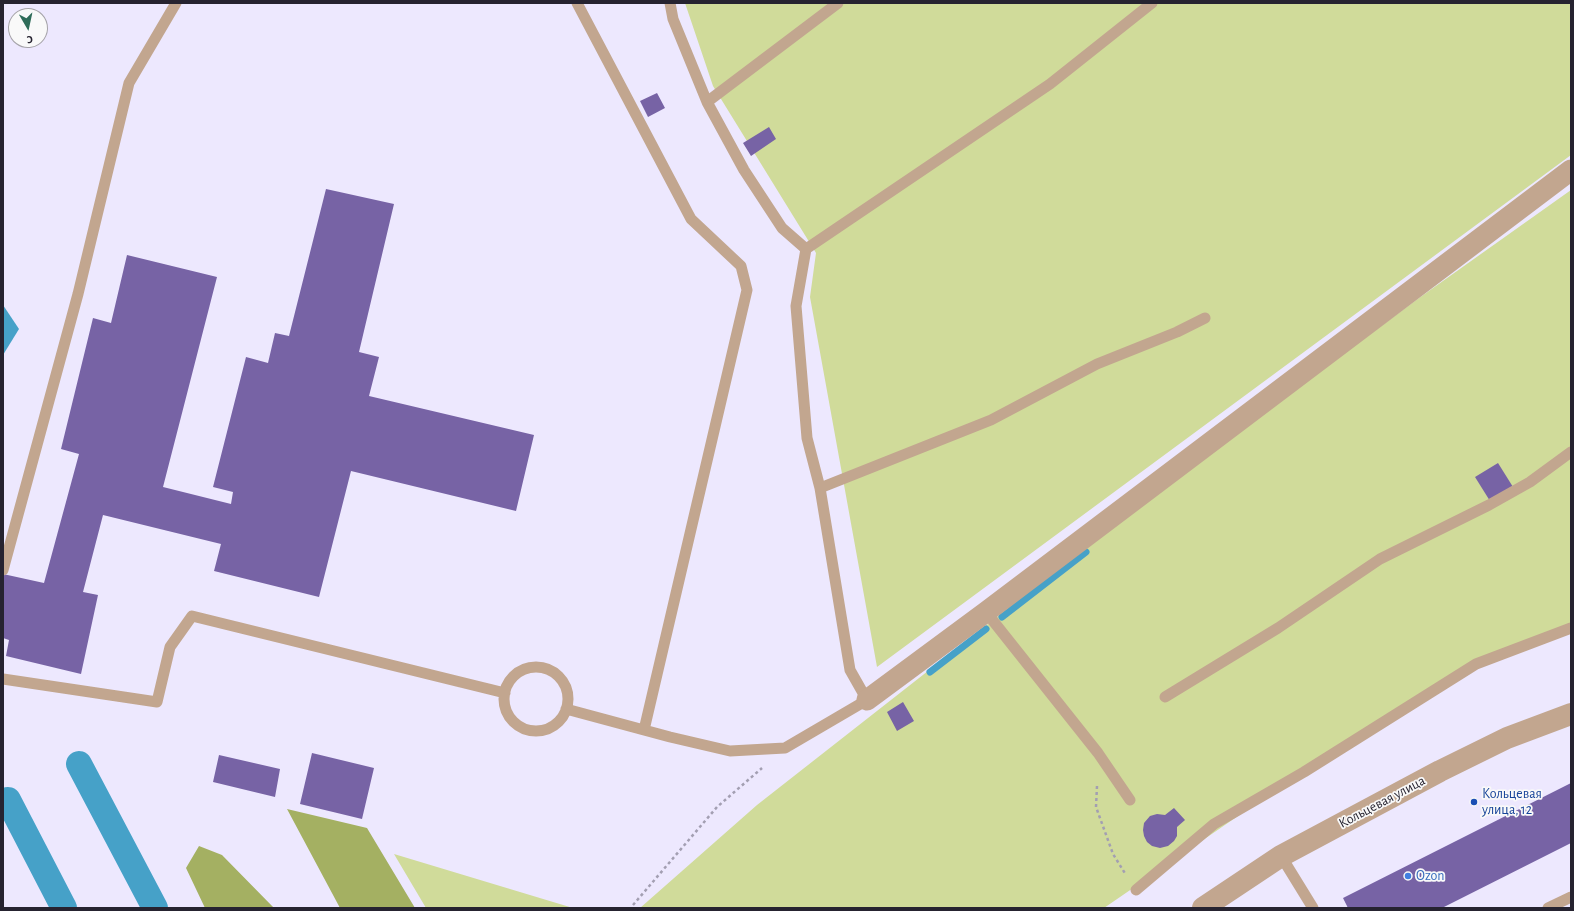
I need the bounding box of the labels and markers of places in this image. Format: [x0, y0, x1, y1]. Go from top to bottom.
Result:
place label: Кольцевая улица, 12 [1482, 786, 1542, 818]
marker: Кольцевая улица, 12 [1469, 797, 1479, 807]
place label: Ozon [1416, 868, 1444, 884]
marker: Ozon [1403, 871, 1413, 881]

